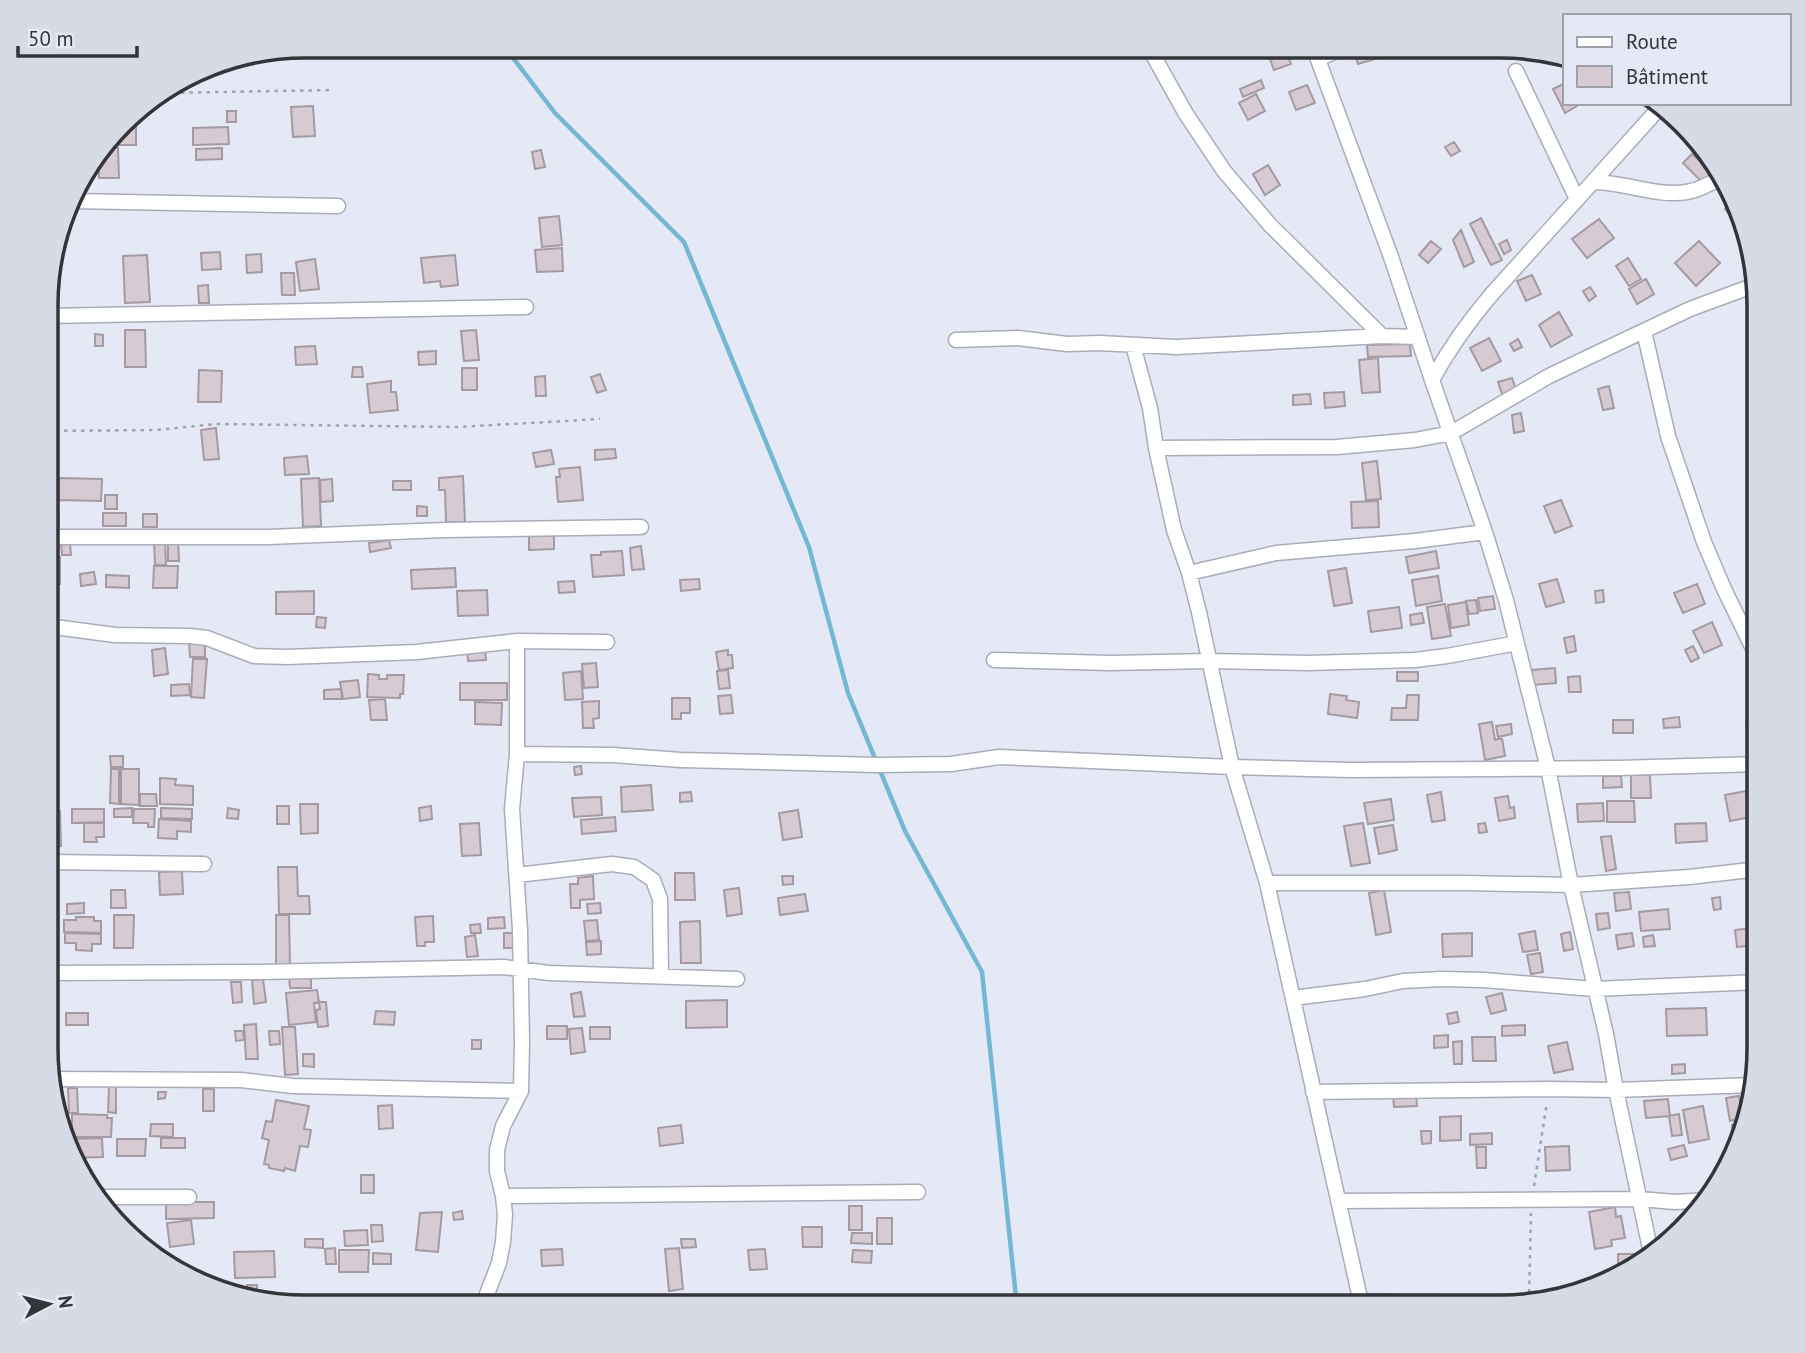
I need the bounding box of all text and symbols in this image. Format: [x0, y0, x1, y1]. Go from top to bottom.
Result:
scale bar [18, 14, 136, 58]
legend [1563, 14, 1791, 105]
text: 50 m [28, 25, 74, 52]
text: Route [1626, 28, 1678, 55]
text: Bâtiment [1626, 63, 1708, 90]
north arrow [14, 1269, 84, 1339]
text: N [53, 1294, 79, 1310]

